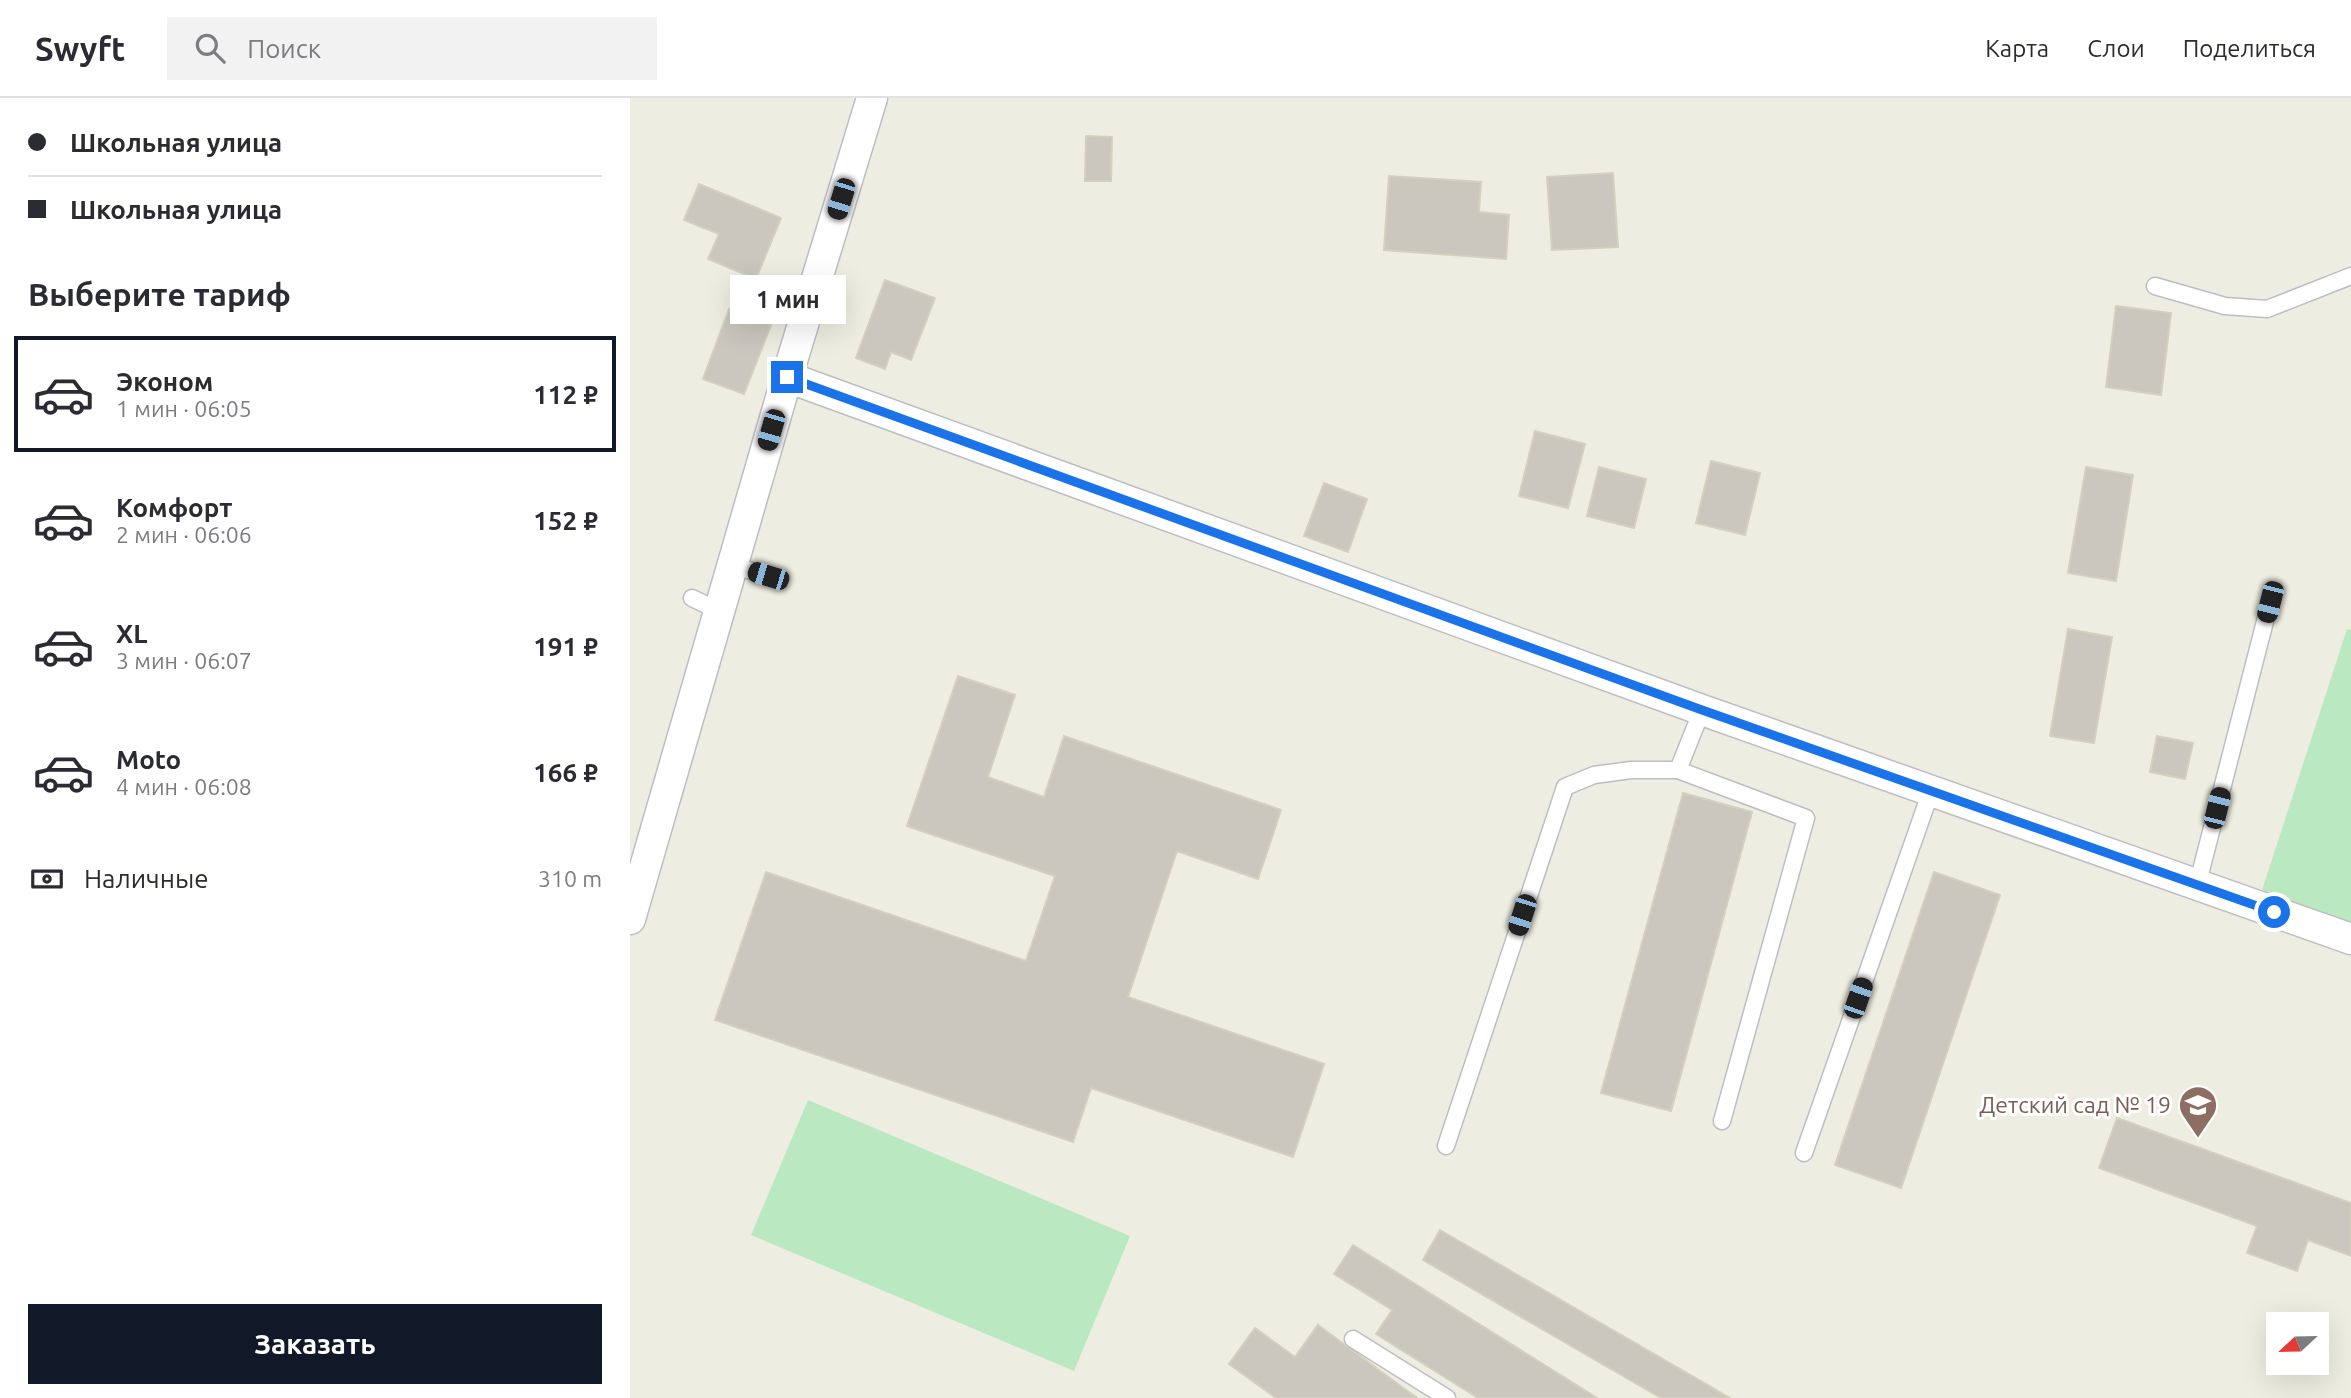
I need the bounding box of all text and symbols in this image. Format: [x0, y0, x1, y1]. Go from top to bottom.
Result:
search box [167, 17, 657, 80]
icon: search [191, 29, 229, 67]
text: Swyft [35, 30, 125, 67]
text: Поиск [247, 34, 321, 63]
text: Карта [1985, 35, 2049, 62]
text: Слои [2087, 35, 2145, 62]
text: Поделиться [2183, 35, 2316, 62]
text: Школьная улица [70, 128, 282, 157]
car [825, 176, 858, 222]
text: Школьная улица [70, 195, 282, 224]
callout: 1 мин [729, 275, 845, 324]
text: Выберите тариф [28, 276, 291, 312]
text: 1 мин [756, 287, 820, 312]
route end [771, 361, 803, 393]
icon: car [32, 363, 95, 426]
text: Эконом [116, 367, 213, 396]
text: 112 ₽ [533, 380, 598, 409]
text: 1 мин · 06:05 [116, 396, 252, 421]
car [756, 407, 787, 453]
icon: car [32, 489, 95, 552]
text: Комфорт [116, 493, 232, 522]
text: 152 ₽ [533, 506, 598, 535]
text: 2 мин · 06:06 [116, 522, 252, 547]
car [745, 560, 792, 592]
car [2255, 579, 2286, 625]
icon: car [32, 615, 95, 678]
text: XL [116, 619, 147, 648]
text: 191 ₽ [533, 632, 598, 661]
text: 3 мин · 06:07 [116, 648, 252, 673]
icon: car [32, 741, 95, 804]
text: Moto [116, 745, 181, 774]
text: 166 ₽ [533, 758, 598, 787]
text: 4 мин · 06:08 [116, 774, 252, 799]
car [2202, 785, 2233, 831]
icon: cash [28, 860, 66, 898]
text: Наличные [84, 864, 209, 893]
text: 310 m [538, 866, 602, 891]
car [1506, 892, 1539, 938]
route start [2258, 896, 2290, 928]
car [1842, 975, 1875, 1021]
school or university icon: Детский сад № 19 [2177, 1084, 2219, 1139]
place label: Детский сад № 19 [1979, 1092, 2171, 1117]
button: Заказать [28, 1304, 602, 1384]
north arrow [2266, 1312, 2329, 1376]
map controls [2266, 1312, 2329, 1375]

